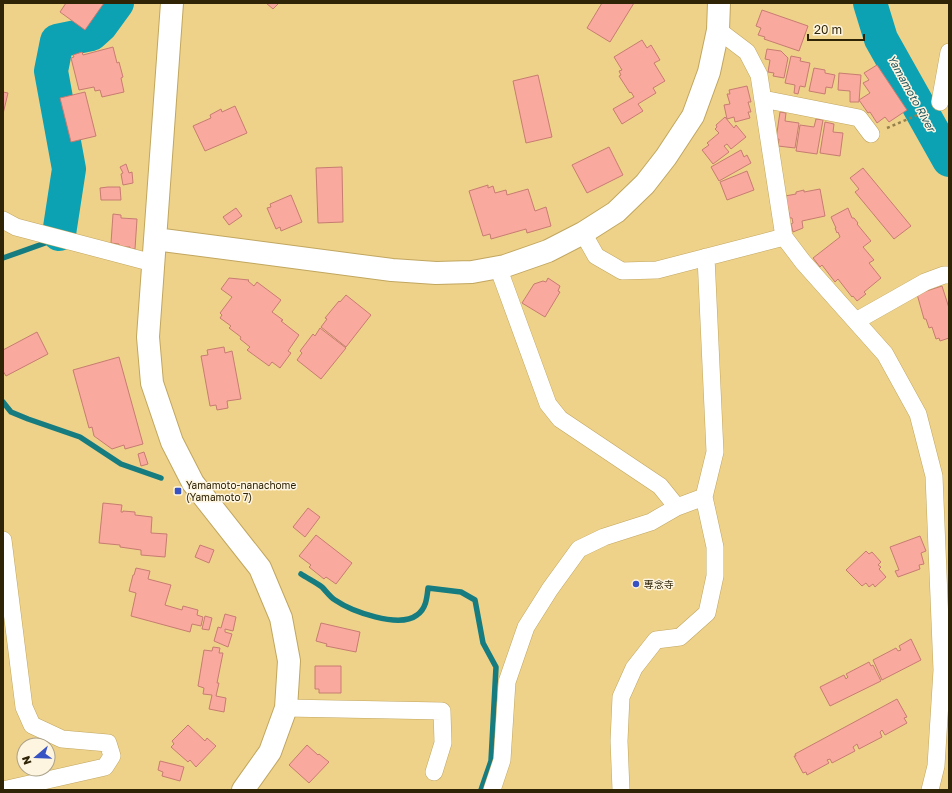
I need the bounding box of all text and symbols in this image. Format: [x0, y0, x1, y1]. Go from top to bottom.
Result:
scale bar [808, 16, 864, 42]
text: 20 m [814, 22, 842, 37]
water label: Yamamoto River [886, 52, 939, 135]
place label: Yamamoto-nanachome (Yamamoto 7) [186, 479, 296, 503]
marker: Yamamoto-nanachome (Yamamoto 7) [173, 486, 183, 496]
place label: 専念寺 [644, 578, 674, 590]
marker: 専念寺 [631, 579, 641, 589]
north arrow [16, 737, 56, 777]
text: N [19, 754, 34, 766]

